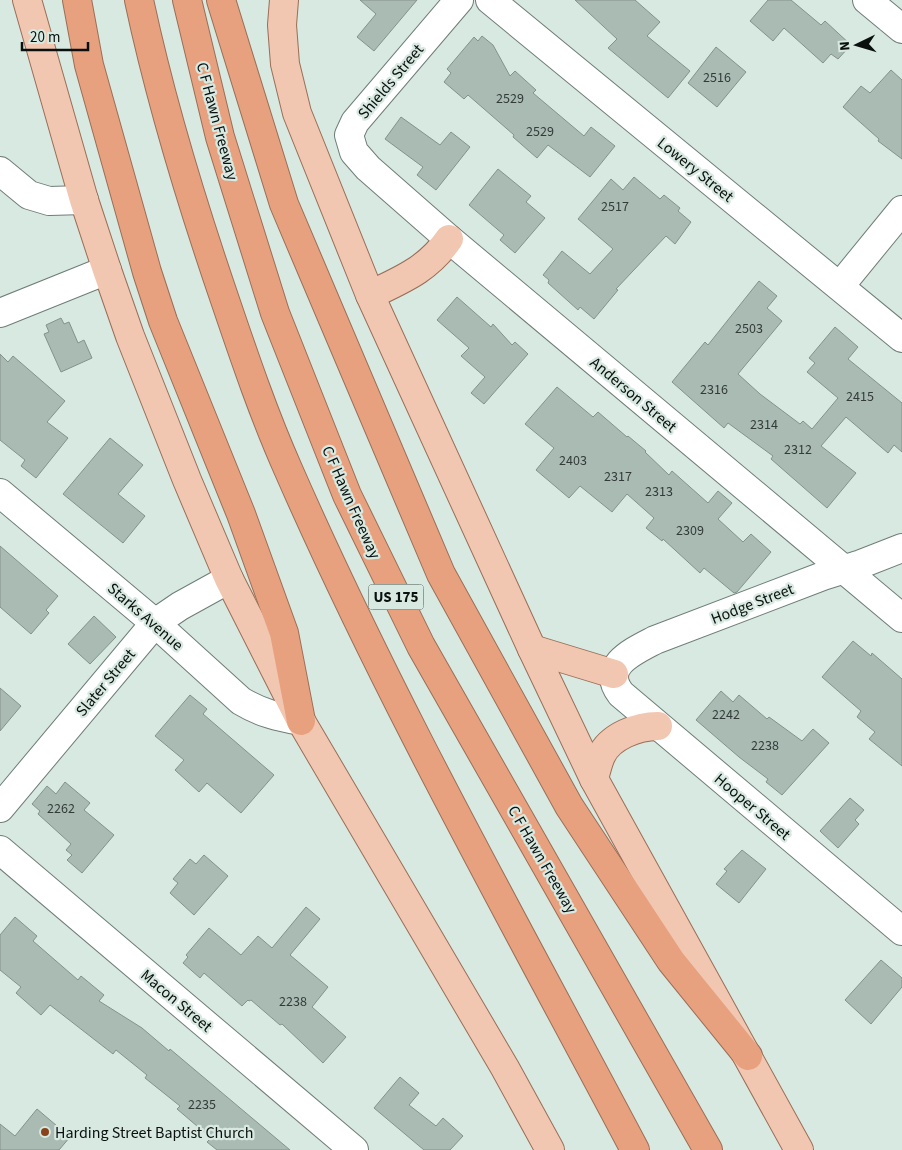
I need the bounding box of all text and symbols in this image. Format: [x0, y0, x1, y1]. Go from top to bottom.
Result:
scale bar [22, 20, 89, 52]
north arrow [832, 20, 882, 70]
text: 20 m [30, 27, 60, 48]
street label: Shields Street [353, 39, 429, 124]
text: N [835, 41, 855, 52]
street label: C F Hawn Freeway [191, 60, 243, 183]
house number: 2516 [703, 68, 731, 88]
house number: 2529 [496, 89, 524, 109]
house number: 2529 [526, 122, 554, 142]
street label: Lowery Street [653, 132, 739, 208]
house number: 2517 [601, 197, 629, 217]
house number: 2503 [735, 319, 763, 339]
street label: Anderson Street [585, 352, 682, 438]
house number: 2316 [700, 380, 728, 400]
house number: 2415 [846, 387, 874, 407]
house number: 2314 [750, 415, 778, 435]
house number: 2312 [784, 440, 812, 460]
street label: C F Hawn Freeway [316, 443, 386, 563]
house number: 2403 [559, 451, 587, 471]
house number: 2317 [604, 467, 632, 487]
house number: 2313 [645, 482, 673, 502]
house number: 2309 [676, 521, 704, 541]
street label: Starks Avenue [103, 578, 188, 656]
street label: Hodge Street [708, 578, 797, 630]
road number: US 175 [368, 584, 424, 610]
street label: Slater Street [71, 644, 141, 721]
house number: 2242 [712, 705, 740, 725]
house number: 2238 [751, 736, 779, 756]
street label: Hooper Street [709, 768, 796, 846]
house number: 2262 [47, 799, 75, 819]
street label: C F Hawn Freeway [502, 802, 582, 918]
street label: Macon Street [136, 964, 217, 1038]
house number: 2238 [279, 992, 307, 1012]
house number: 2235 [188, 1095, 216, 1115]
place label: Harding Street Baptist Church [55, 1122, 253, 1144]
marker: Harding Street Baptist Church [39, 1126, 51, 1138]

